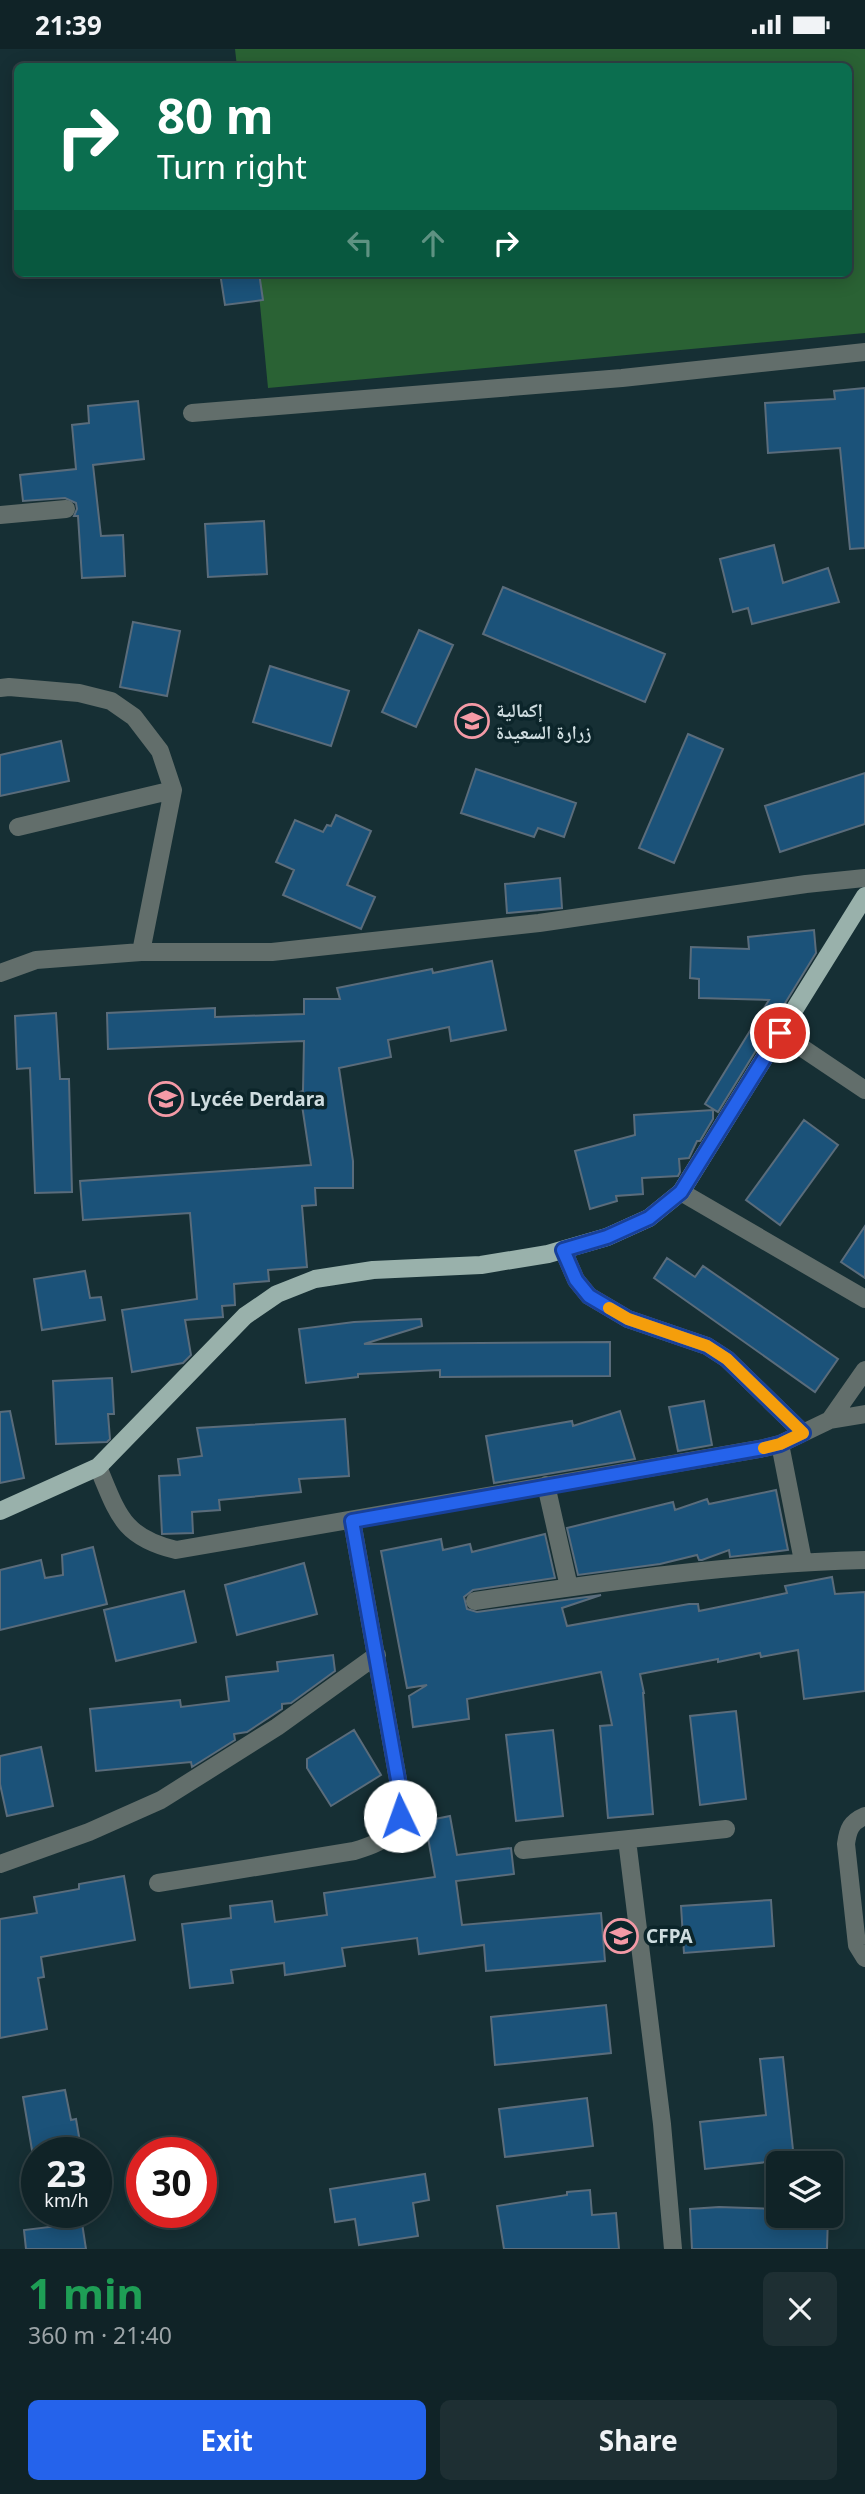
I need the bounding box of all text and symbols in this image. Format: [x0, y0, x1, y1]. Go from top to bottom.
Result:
text: 21:39 [35, 7, 102, 43]
text: 80 m [157, 82, 274, 148]
icon: right [42, 91, 133, 182]
text: Turn right [157, 145, 307, 188]
icon: left [341, 224, 379, 262]
icon: ahead [414, 224, 452, 262]
icon: right [487, 224, 525, 262]
place label: إكمالية زرارة السعيدة [496, 697, 591, 745]
school or university icon: إكمالية زرارة السعيدة [453, 702, 491, 740]
pin [750, 1003, 810, 1063]
icon: arrive [761, 1014, 799, 1052]
school or university icon: Lycée Derdara [147, 1080, 185, 1118]
place label: Lycée Derdara [190, 1086, 325, 1112]
position arrow [363, 1779, 437, 1853]
school or university icon: CFPA [602, 1917, 640, 1955]
place label: CFPA [646, 1923, 693, 1949]
speed limit sign: 30 [126, 2137, 217, 2228]
text: 23 [46, 2150, 87, 2197]
map controls [766, 2151, 843, 2228]
button: layers [766, 2151, 843, 2228]
text: km/h [44, 2188, 89, 2212]
text: 1 min [28, 2264, 144, 2321]
button: close [763, 2272, 837, 2346]
text: 360 m · 21:40 [28, 2319, 172, 2351]
button: Exit [28, 2400, 426, 2480]
button: Share [440, 2400, 837, 2480]

